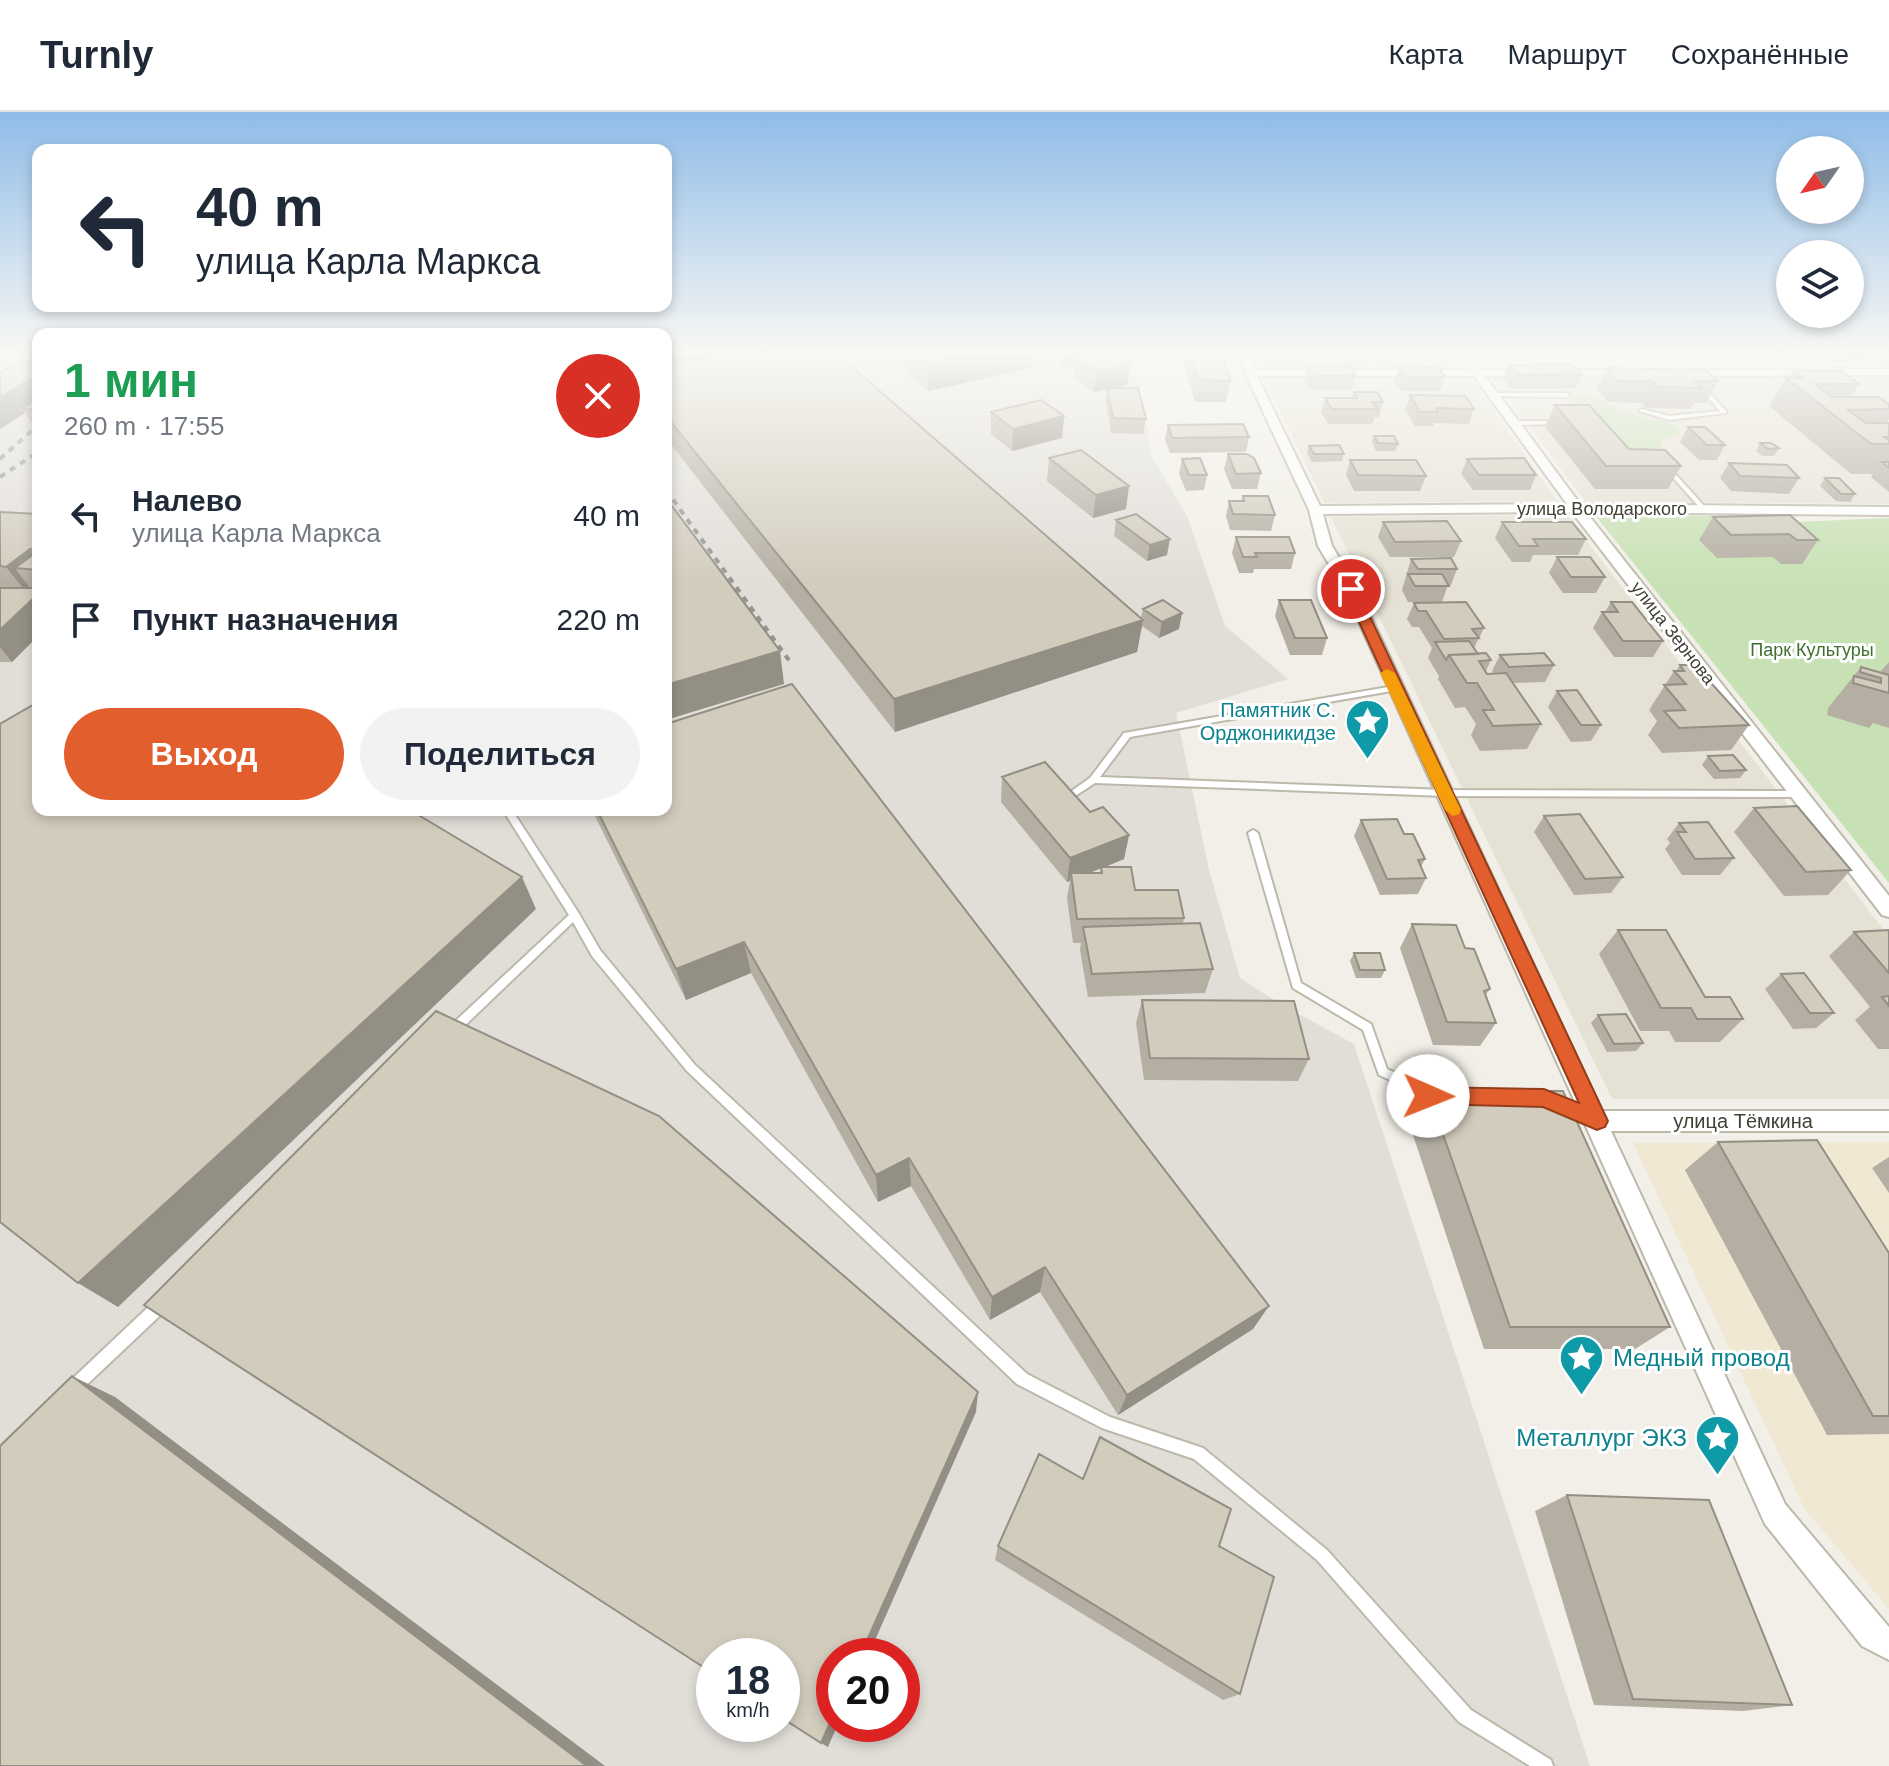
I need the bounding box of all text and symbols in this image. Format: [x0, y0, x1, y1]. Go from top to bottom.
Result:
text: Turnly [40, 34, 153, 76]
text: Карта [1388, 39, 1463, 70]
text: Маршрут [1507, 39, 1627, 70]
text: Сохранённые [1671, 39, 1849, 70]
north arrow [1776, 136, 1864, 224]
map controls [1776, 136, 1864, 328]
text: 40 m [196, 175, 324, 238]
icon: left [64, 176, 168, 280]
button: layers [1776, 240, 1864, 328]
text: улица Карла Маркса [196, 241, 540, 282]
text: 1 мин [64, 354, 198, 407]
button: close [556, 354, 640, 438]
text: 260 m · 17:55 [64, 411, 224, 441]
text: Налево [132, 484, 242, 517]
icon: left [64, 494, 108, 538]
text: 40 m [573, 499, 640, 532]
street label: улица Володарского [1517, 499, 1687, 519]
text: улица Карла Маркса [132, 518, 381, 548]
pin [1317, 555, 1385, 623]
icon: arrive [1329, 567, 1373, 611]
street label: улица Зернова [1627, 578, 1720, 689]
icon: arrive [64, 598, 108, 642]
text: Пункт назначения [132, 603, 399, 636]
text: 220 m [557, 603, 640, 636]
park label: Парк Культуры [1750, 640, 1874, 660]
place icon: Памятник С. Орджоникидзе [1343, 697, 1391, 760]
place label: Памятник С. Орджоникидзе [1200, 699, 1336, 744]
button: Выход [64, 708, 344, 800]
button: Поделиться [360, 708, 640, 800]
position arrow [1386, 1054, 1470, 1138]
street label: улица Тёмкина [1673, 1110, 1814, 1132]
place icon: Медный провод [1558, 1334, 1606, 1397]
place label: Медный провод [1613, 1344, 1790, 1371]
place icon: Металлург ЭКЗ [1694, 1414, 1742, 1477]
place label: Металлург ЭКЗ [1516, 1424, 1687, 1451]
speed limit sign: 20 [816, 1638, 920, 1742]
text: 18 [726, 1658, 770, 1702]
text: km/h [726, 1699, 770, 1721]

